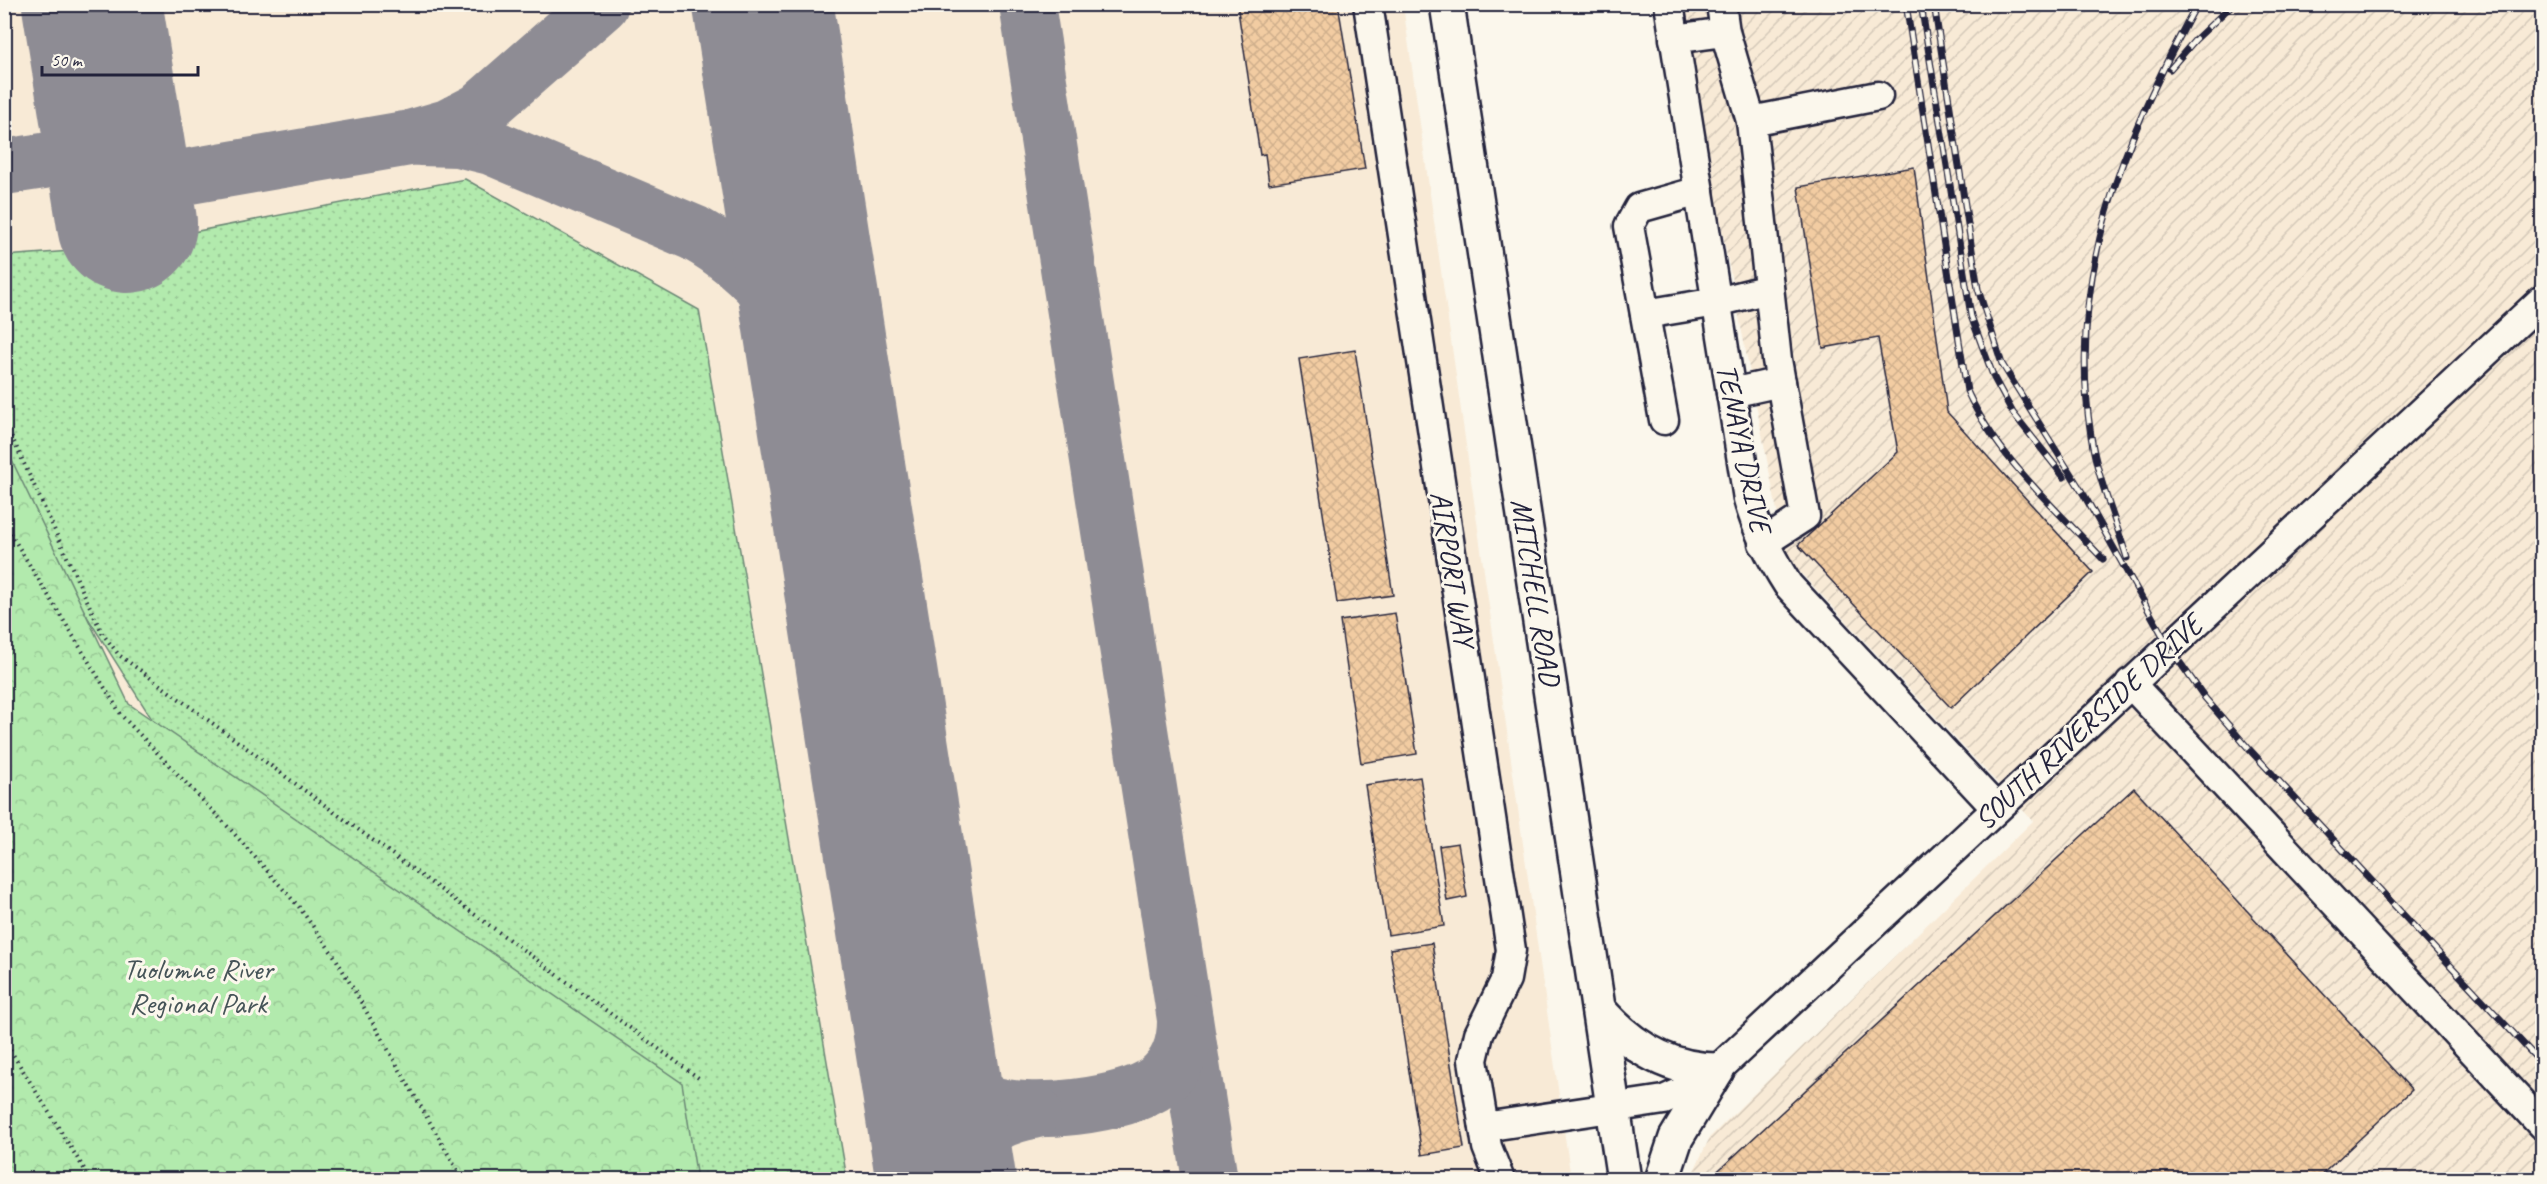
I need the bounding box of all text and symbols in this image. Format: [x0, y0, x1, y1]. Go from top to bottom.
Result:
scale bar [42, 39, 198, 77]
text: 50 m [51, 49, 84, 71]
street label: TENAYA DRIVE [1708, 360, 1781, 539]
street label: AIRPORT WAY [1422, 489, 1485, 653]
street label: MITCHELL ROAD [1502, 496, 1570, 691]
street label: SOUTH RIVERSIDE DRIVE [1966, 604, 2213, 838]
park label: Tuolumne River Regional Park [123, 950, 275, 1022]

